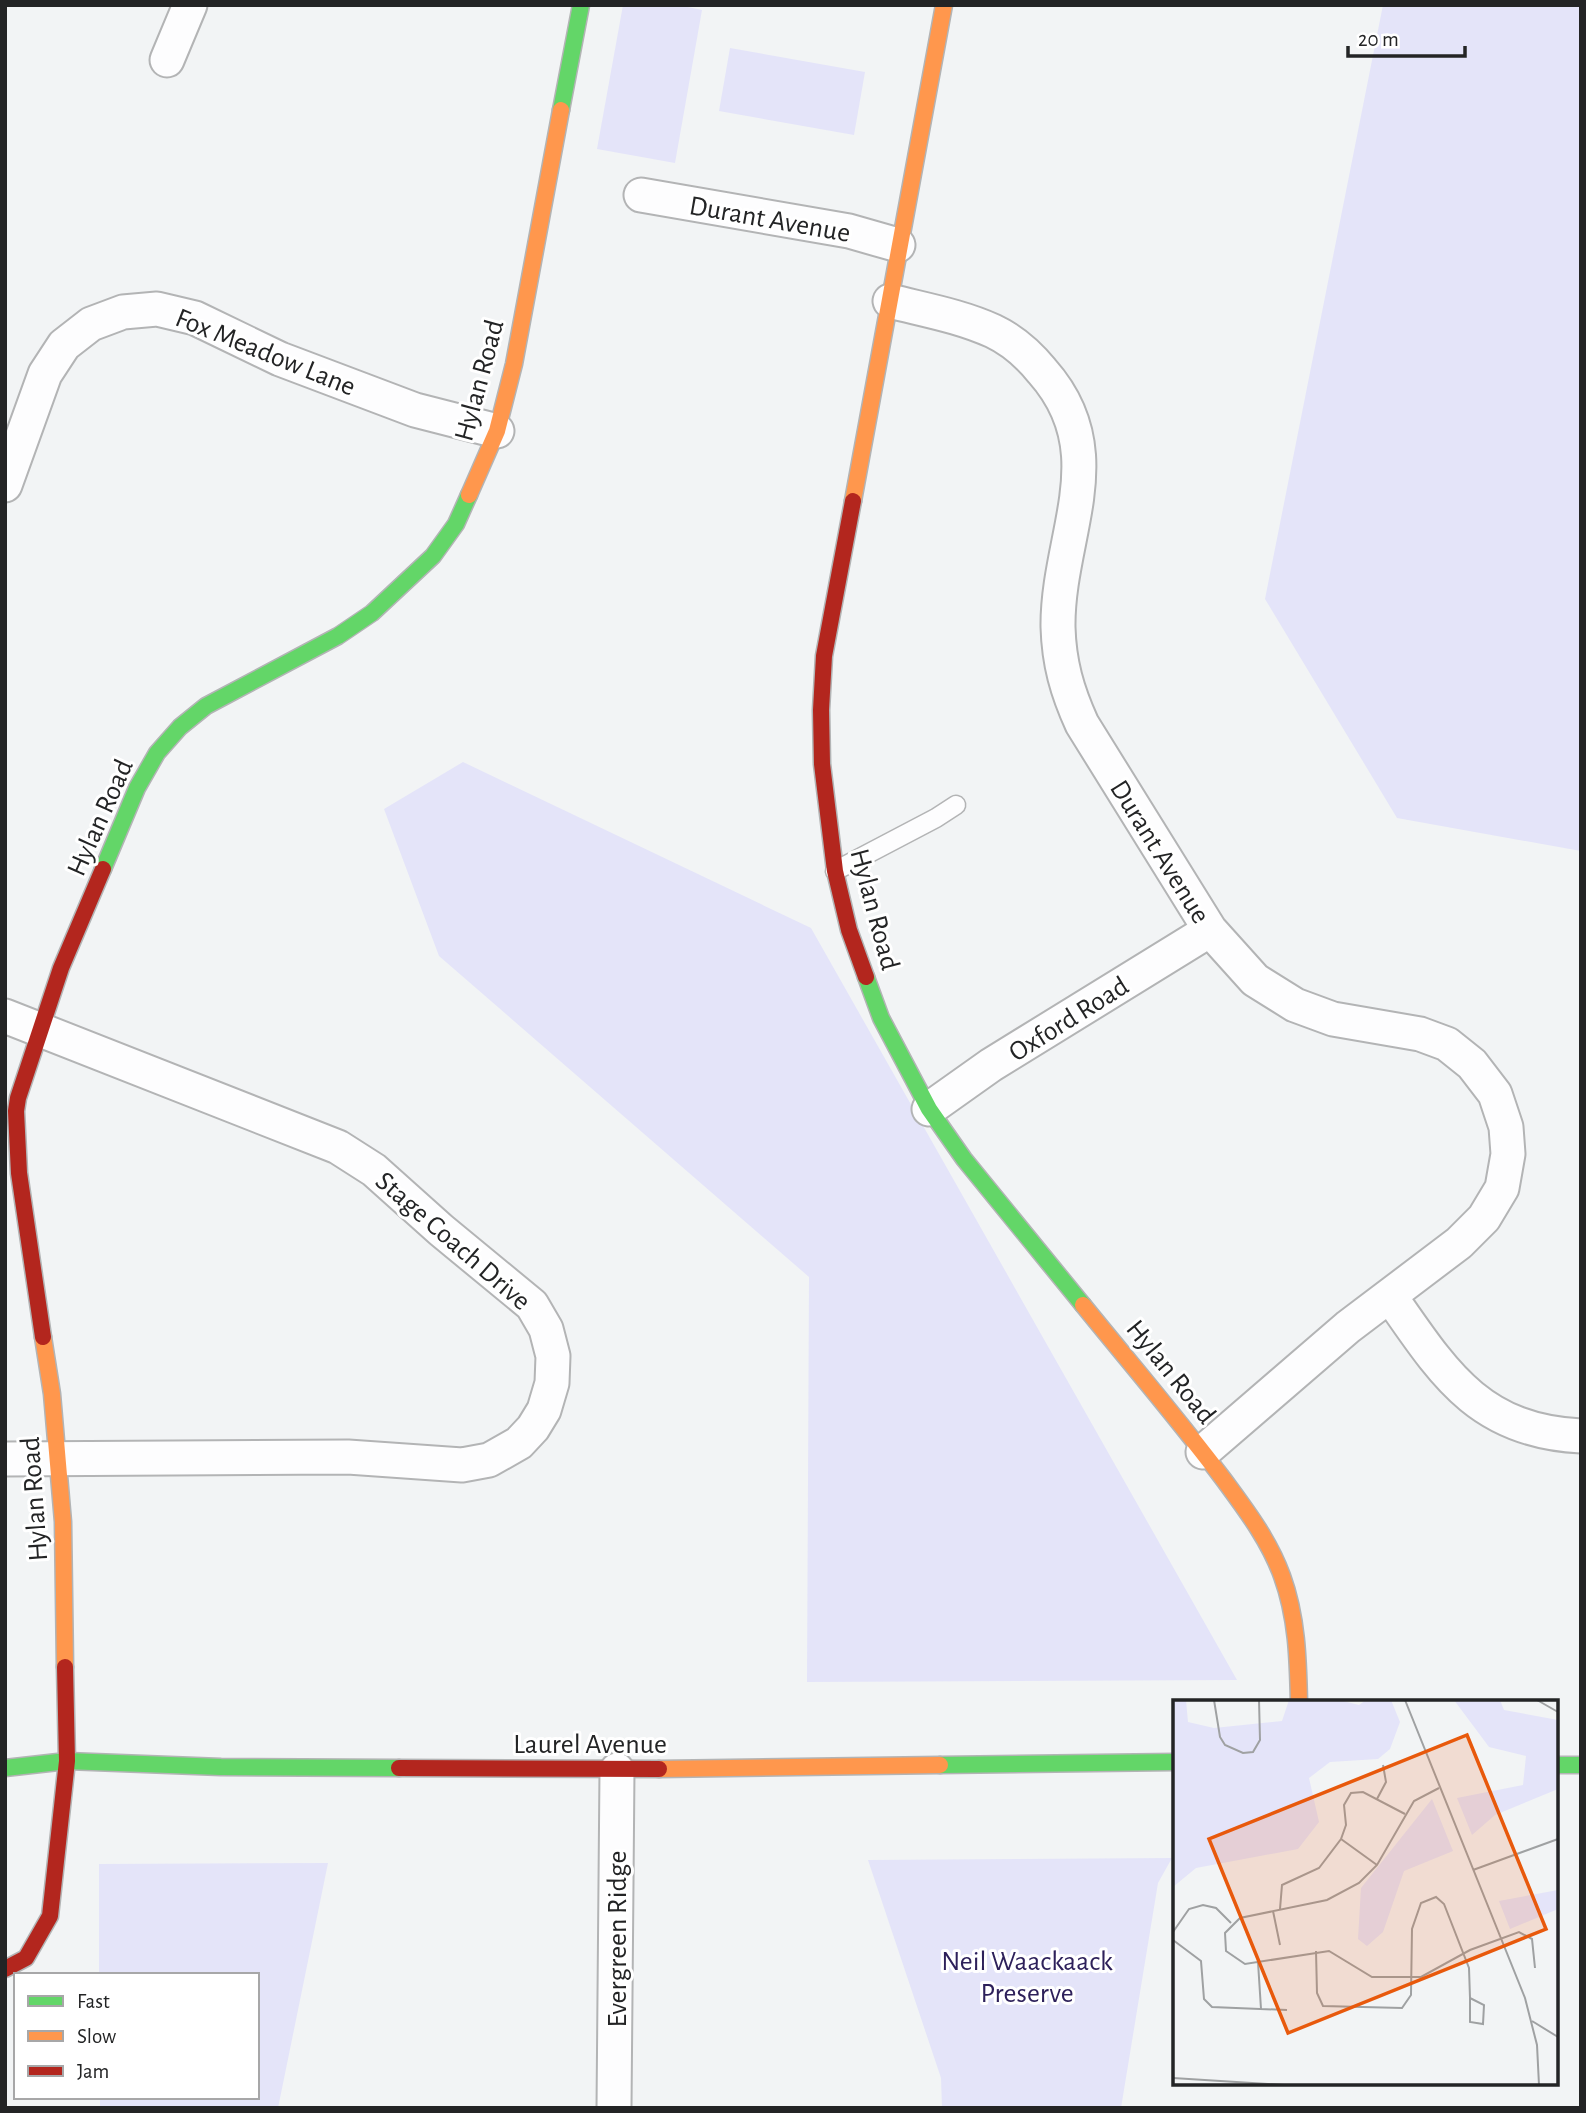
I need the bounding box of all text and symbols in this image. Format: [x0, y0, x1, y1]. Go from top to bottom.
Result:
scale bar [1348, 14, 1465, 58]
text: 20 m [1358, 29, 1399, 50]
street label: Durant Avenue [687, 192, 852, 248]
street label: Fox Meadow Lane [171, 304, 359, 402]
street label: Hylan Road [450, 317, 510, 444]
street label: Hylan Road [63, 755, 139, 880]
street label: Durant Avenue [1104, 775, 1214, 929]
street label: Hylan Road [844, 846, 904, 973]
street label: Oxford Road [1004, 972, 1134, 1067]
street label: Stage Coach Drive [370, 1167, 535, 1316]
street label: Hylan Road [1120, 1315, 1221, 1429]
street label: Hylan Road [17, 1436, 53, 1562]
inset map [1173, 1700, 1558, 2085]
street label: Laurel Avenue [513, 1731, 667, 1759]
street label: Evergreen Ridge [604, 1851, 632, 2027]
park label: Neil Waackaack Preserve [941, 1948, 1113, 2008]
legend [14, 1973, 259, 2099]
text: Fast [77, 1991, 110, 2012]
text: Slow [77, 2026, 116, 2047]
text: Jam [77, 2061, 109, 2082]

